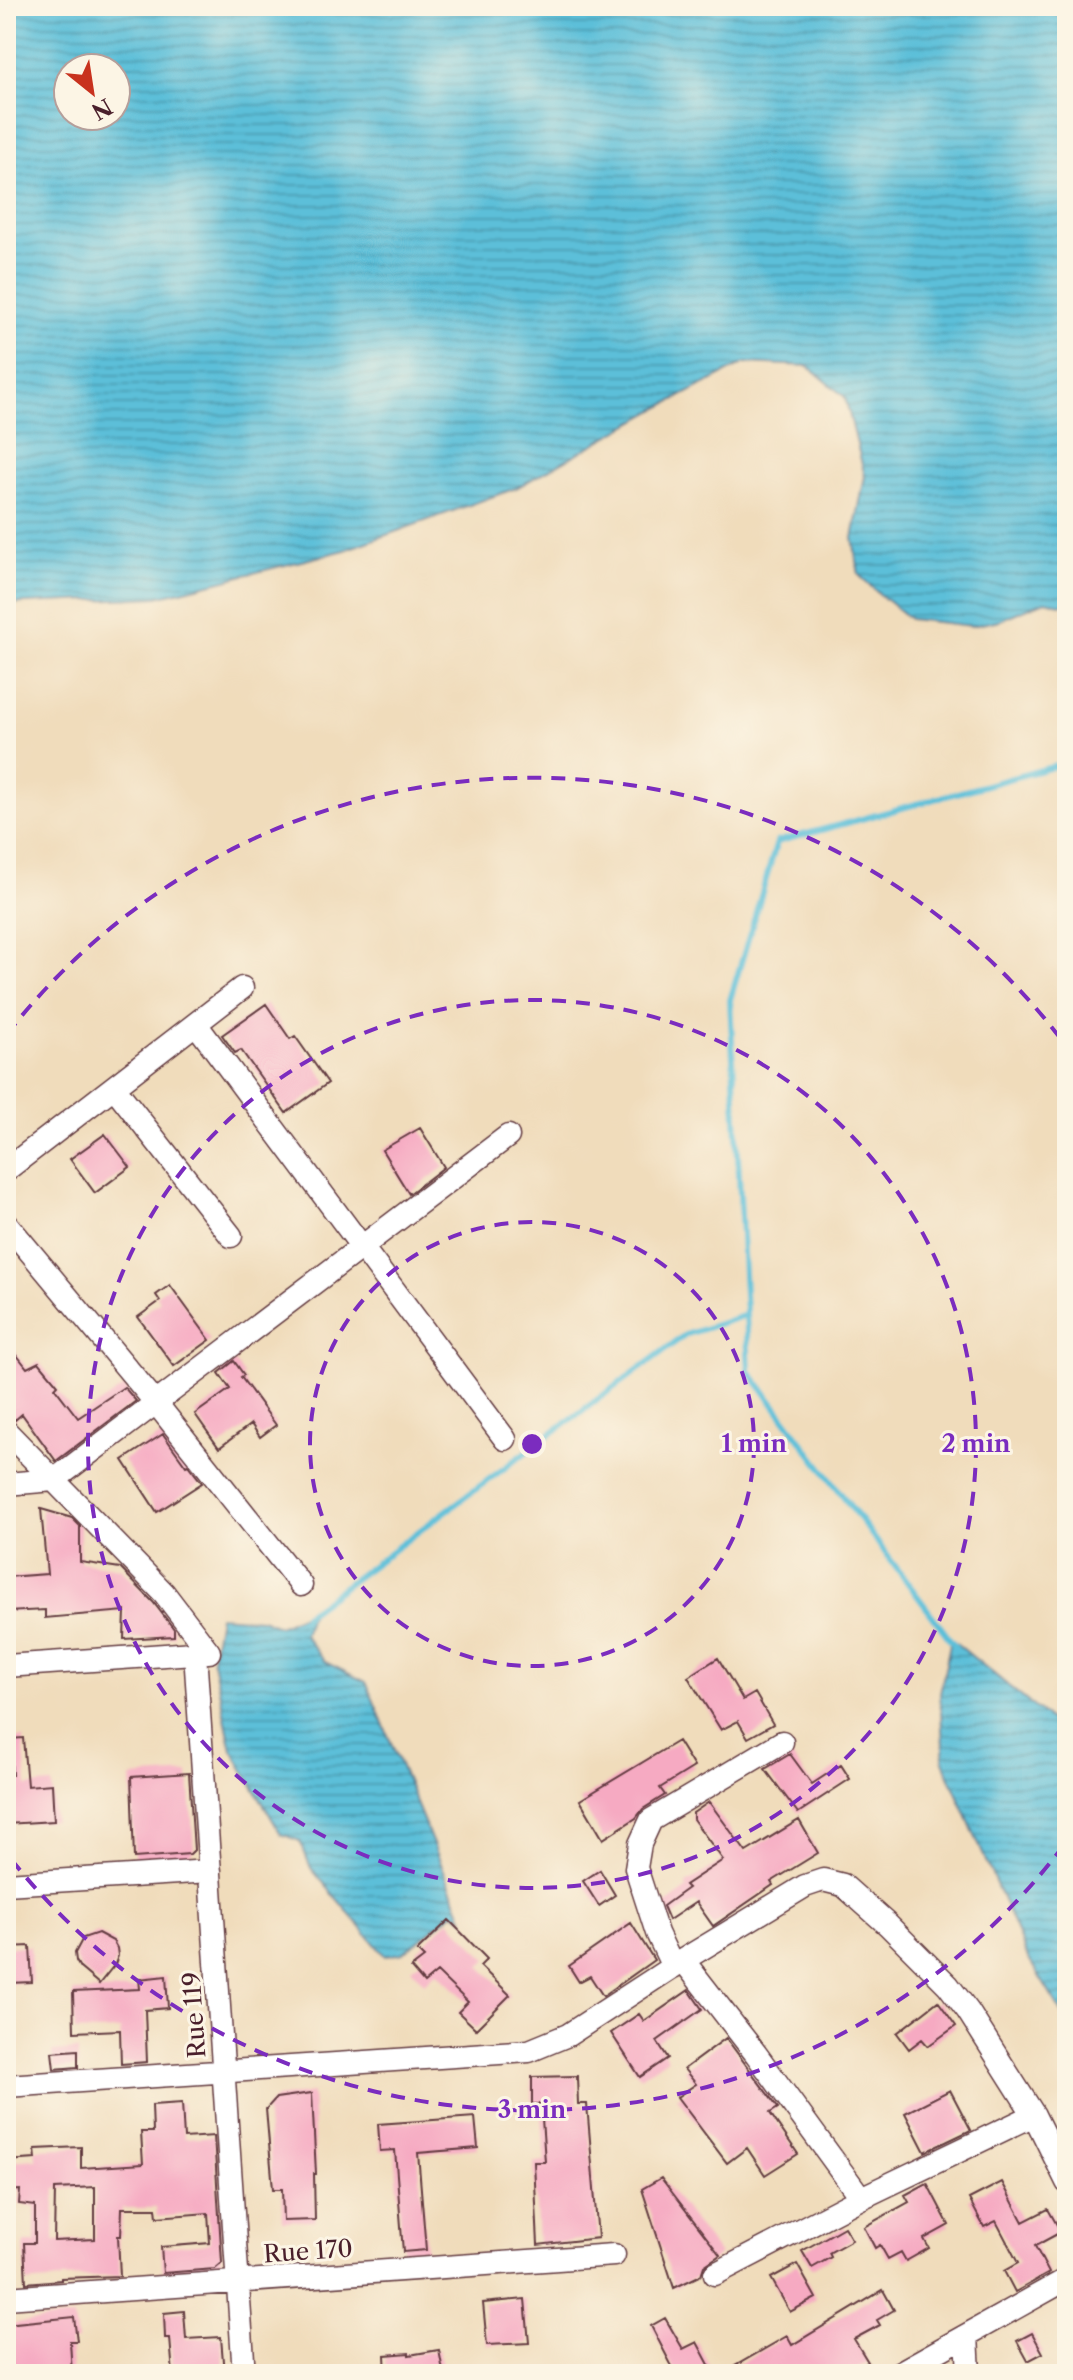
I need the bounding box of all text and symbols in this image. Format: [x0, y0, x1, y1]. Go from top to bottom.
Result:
north arrow [52, 52, 132, 132]
text: N [87, 92, 117, 125]
text: 1 min [721, 1429, 787, 1458]
text: 2 min [941, 1429, 1011, 1458]
centre of rings [518, 1430, 546, 1458]
street label: Rue 119 [177, 1971, 211, 2059]
text: 3 min [498, 2095, 567, 2124]
street label: Rue 170 [262, 2233, 354, 2269]

